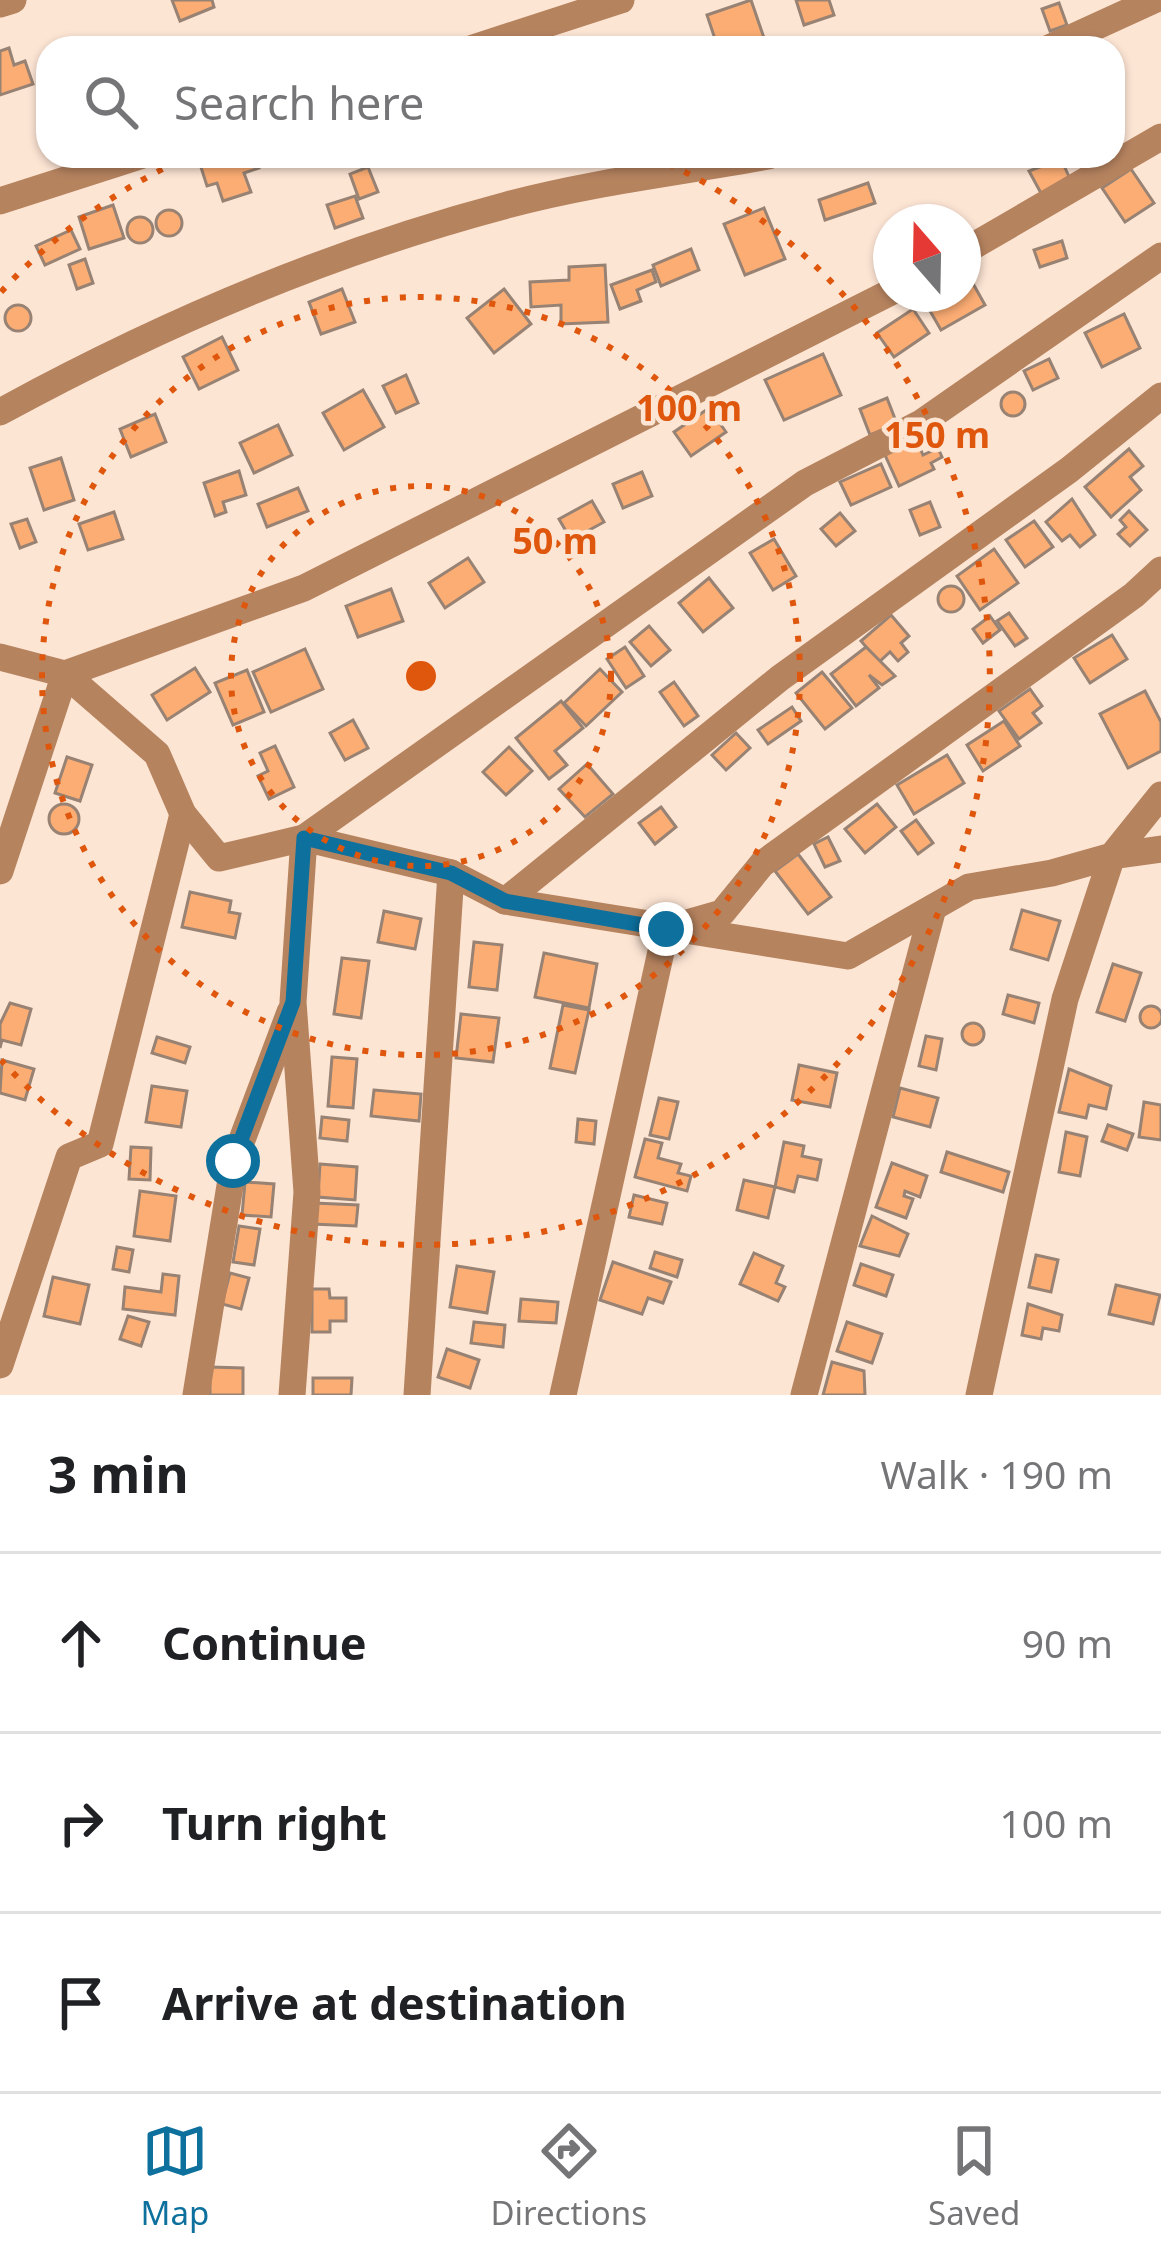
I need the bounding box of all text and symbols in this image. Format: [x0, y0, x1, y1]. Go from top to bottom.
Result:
search box [36, 36, 1125, 168]
icon: search [78, 69, 144, 135]
text: Search here [174, 72, 424, 133]
north arrow [873, 204, 981, 312]
text: 100 m [636, 383, 742, 432]
text: 150 m [884, 410, 990, 459]
text: 50 m [512, 516, 598, 565]
centre of rings [400, 655, 442, 697]
route end [639, 902, 693, 956]
route start [206, 1134, 260, 1188]
text: 3 min [48, 1438, 189, 1508]
text: Walk · 190 m [880, 1447, 1113, 1500]
icon: ahead [48, 1610, 114, 1676]
text: Continue [162, 1612, 367, 1673]
text: 90 m [1022, 1616, 1113, 1669]
icon: right [48, 1790, 114, 1856]
text: Turn right [162, 1792, 387, 1853]
text: 100 m [999, 1796, 1113, 1849]
icon: arrive [48, 1970, 114, 2036]
text: Arrive at destination [162, 1972, 627, 2033]
tab: Map [141, 2118, 209, 2235]
tab: Directions [490, 2118, 647, 2235]
tab: Saved [928, 2118, 1020, 2235]

